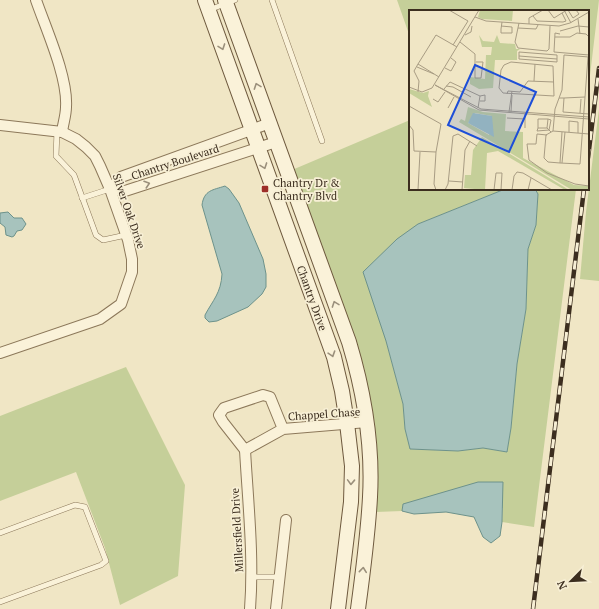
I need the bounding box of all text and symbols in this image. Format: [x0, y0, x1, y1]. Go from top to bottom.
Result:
inset map [409, 10, 589, 190]
one-way arrow [217, 43, 225, 50]
one-way arrow [253, 83, 261, 90]
street label: Chantry Boulevard [129, 141, 221, 183]
one-way arrow [260, 162, 268, 169]
street label: Silver Oak Drive [110, 172, 149, 251]
place label: Chantry Dr & Chantry Blvd [273, 176, 340, 203]
one-way arrow [144, 180, 151, 189]
marker: Chantry Dr & Chantry Blvd [260, 184, 270, 194]
street label: Chantry Drive [294, 263, 330, 333]
one-way arrow [332, 301, 340, 308]
one-way arrow [327, 350, 336, 357]
street label: Chappel Chase [287, 404, 361, 424]
one-way arrow [347, 479, 355, 485]
street label: Millersfield Drive [228, 487, 246, 573]
north arrow [551, 561, 591, 601]
one-way arrow [358, 567, 367, 573]
text: N [554, 578, 570, 592]

